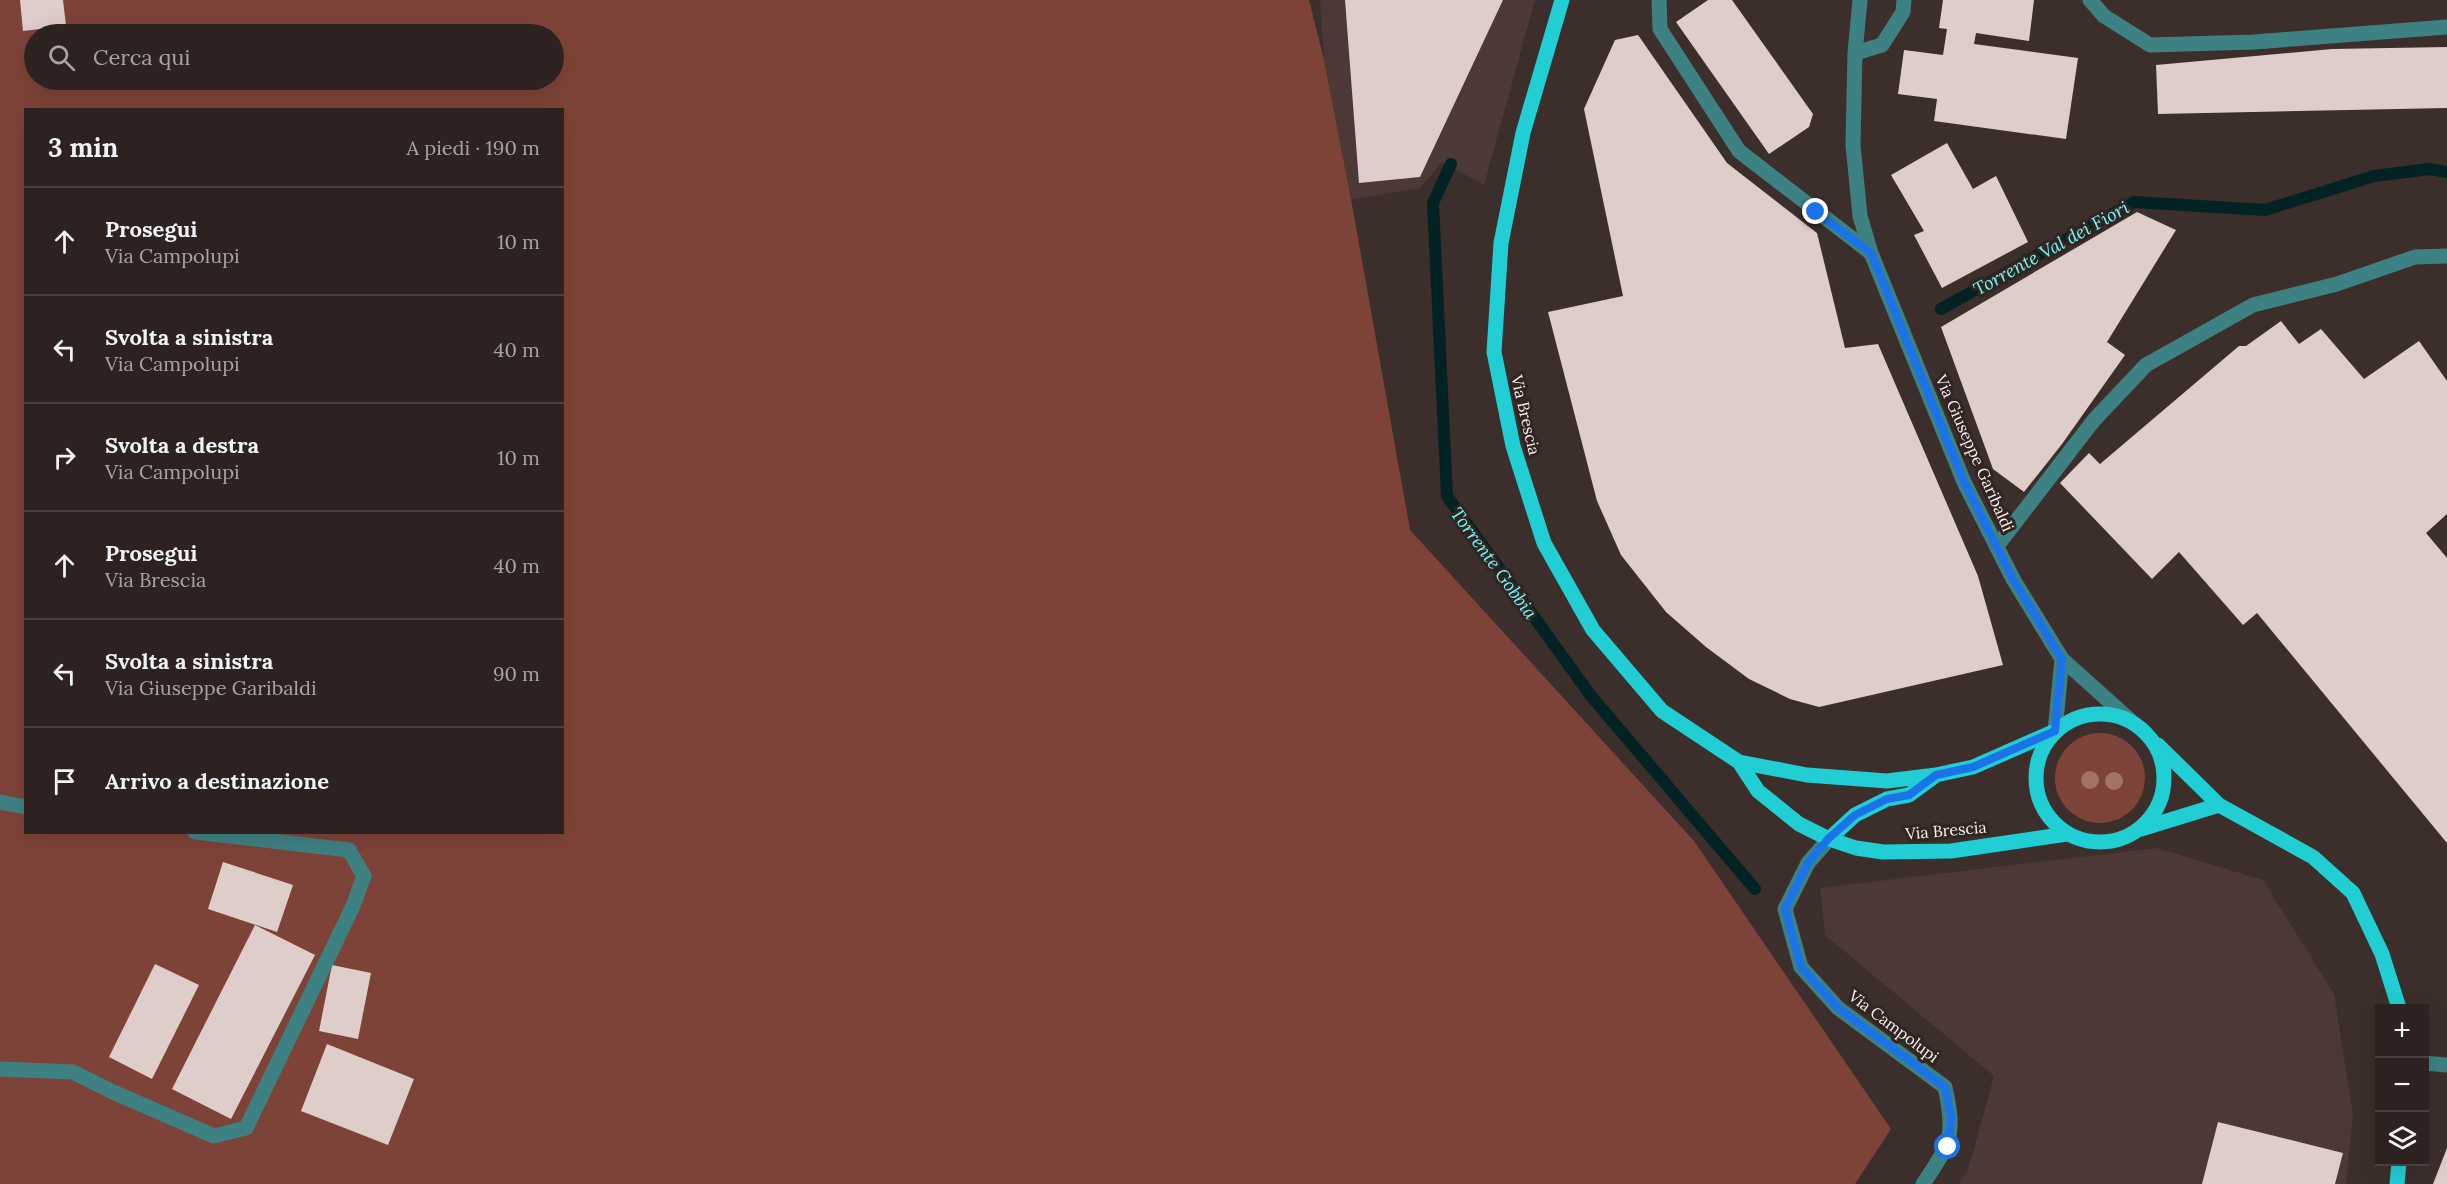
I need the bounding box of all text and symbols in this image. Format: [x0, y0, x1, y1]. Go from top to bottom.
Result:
search box [24, 24, 564, 90]
icon: search [45, 41, 78, 74]
text: Cerca qui [93, 43, 190, 71]
text: 3 min [48, 131, 118, 164]
text: A piedi · 190 m [406, 135, 540, 160]
water label: Torrente Val dei Fiori [1969, 196, 2133, 300]
route end [1802, 198, 1828, 224]
text: Prosegui [105, 215, 197, 243]
icon: ahead [48, 225, 81, 258]
text: 10 m [497, 229, 540, 254]
text: Via Campolupi [105, 243, 240, 268]
text: Svolta a sinistra [105, 323, 273, 351]
icon: left [48, 333, 81, 366]
text: 40 m [494, 337, 540, 362]
text: Via Campolupi [105, 351, 240, 376]
street label: Via Giuseppe Garibaldi [1931, 371, 2019, 534]
street label: Via Brescia [1507, 372, 1545, 457]
text: Svolta a destra [105, 431, 259, 459]
icon: right [48, 441, 81, 474]
text: 10 m [497, 445, 540, 470]
text: Via Campolupi [105, 459, 240, 484]
water label: Torrente Gobbia [1446, 503, 1542, 624]
text: Prosegui [105, 539, 197, 567]
icon: ahead [48, 549, 81, 582]
text: 40 m [494, 553, 540, 578]
text: Via Brescia [105, 567, 206, 592]
text: Svolta a sinistra [105, 647, 273, 675]
icon: left [48, 657, 81, 690]
text: 90 m [493, 661, 540, 686]
text: Via Giuseppe Garibaldi [105, 675, 317, 700]
icon: arrive [48, 765, 81, 798]
text: Arrivo a destinazione [105, 767, 329, 795]
street label: Via Brescia [1904, 817, 1987, 844]
street label: Via Campolupi [1844, 985, 1943, 1066]
map controls [2375, 1004, 2429, 1166]
button: + [2375, 1004, 2429, 1058]
button: − [2375, 1058, 2429, 1112]
button: layers [2375, 1112, 2429, 1166]
route start [1934, 1133, 1960, 1159]

